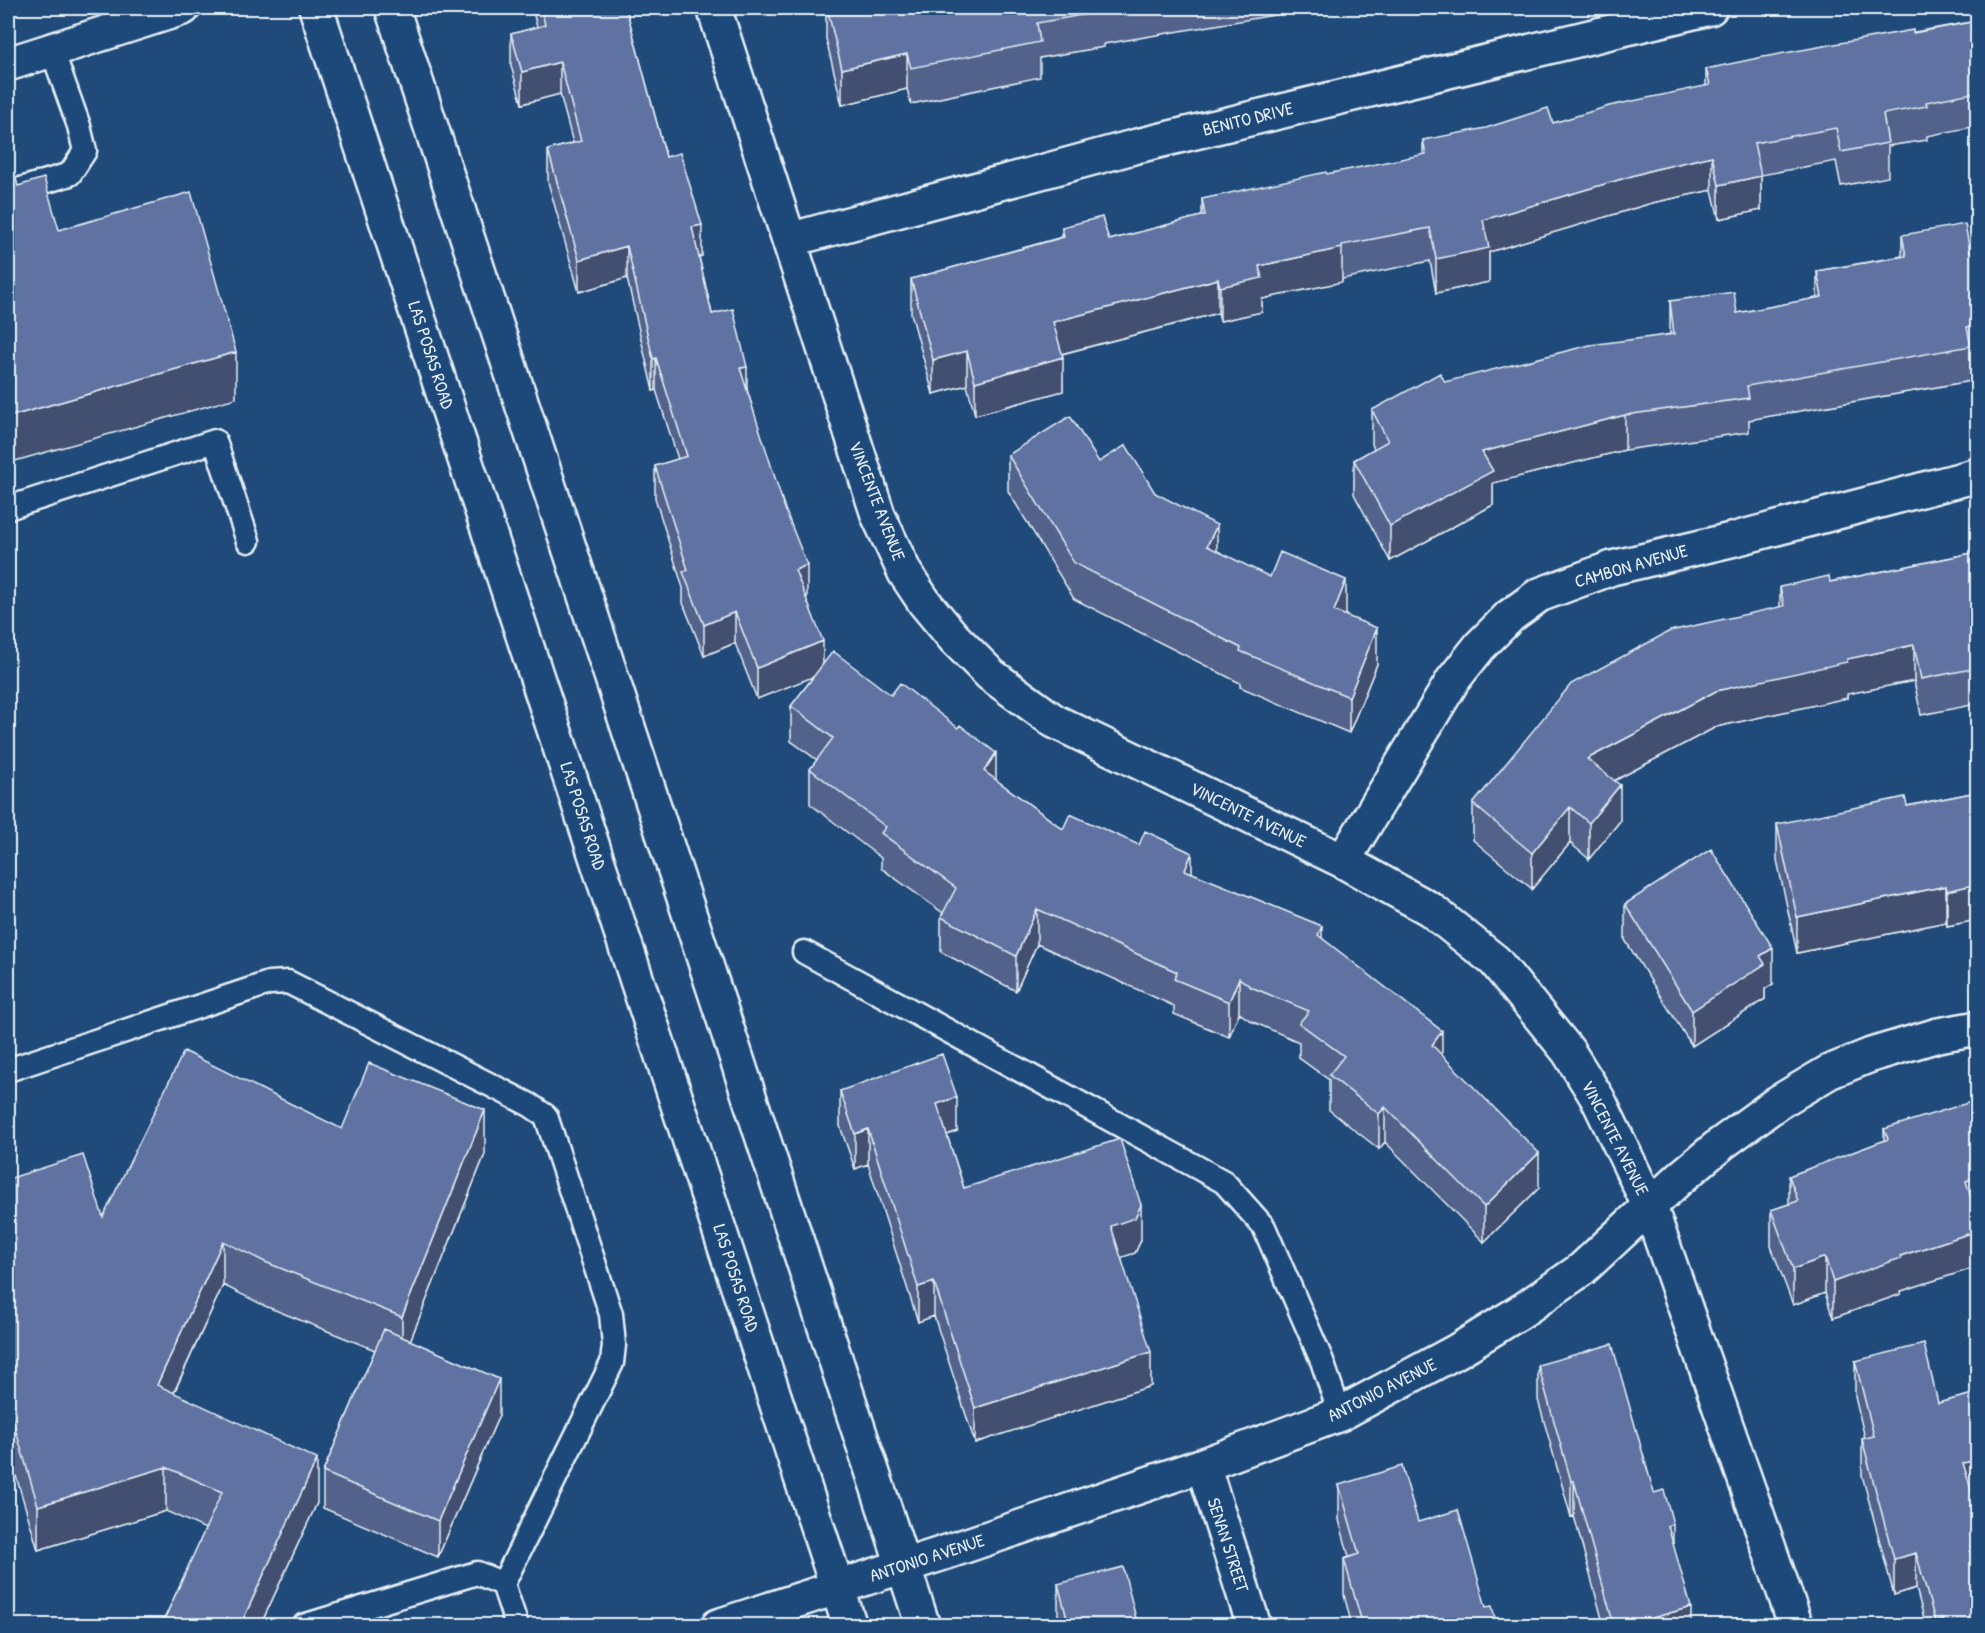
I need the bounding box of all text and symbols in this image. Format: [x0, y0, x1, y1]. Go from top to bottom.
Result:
street label: BENITO DRIVE [1200, 95, 1296, 142]
street label: LAS POSAS ROAD [402, 298, 461, 412]
street label: VINCENTE AVENUE [843, 437, 912, 564]
street label: CAMBON AVENUE [1571, 537, 1690, 594]
street label: LAS POSAS ROAD [554, 759, 613, 873]
street label: VINCENTE AVENUE [1186, 776, 1310, 853]
street label: VINCENTE AVENUE [1576, 1076, 1655, 1200]
street label: LAS POSAS ROAD [707, 1221, 766, 1335]
street label: ANTONIO AVENUE [1323, 1351, 1441, 1428]
street label: SENAN STREET [1202, 1495, 1256, 1596]
street label: ANTONIO AVENUE [866, 1527, 987, 1588]

